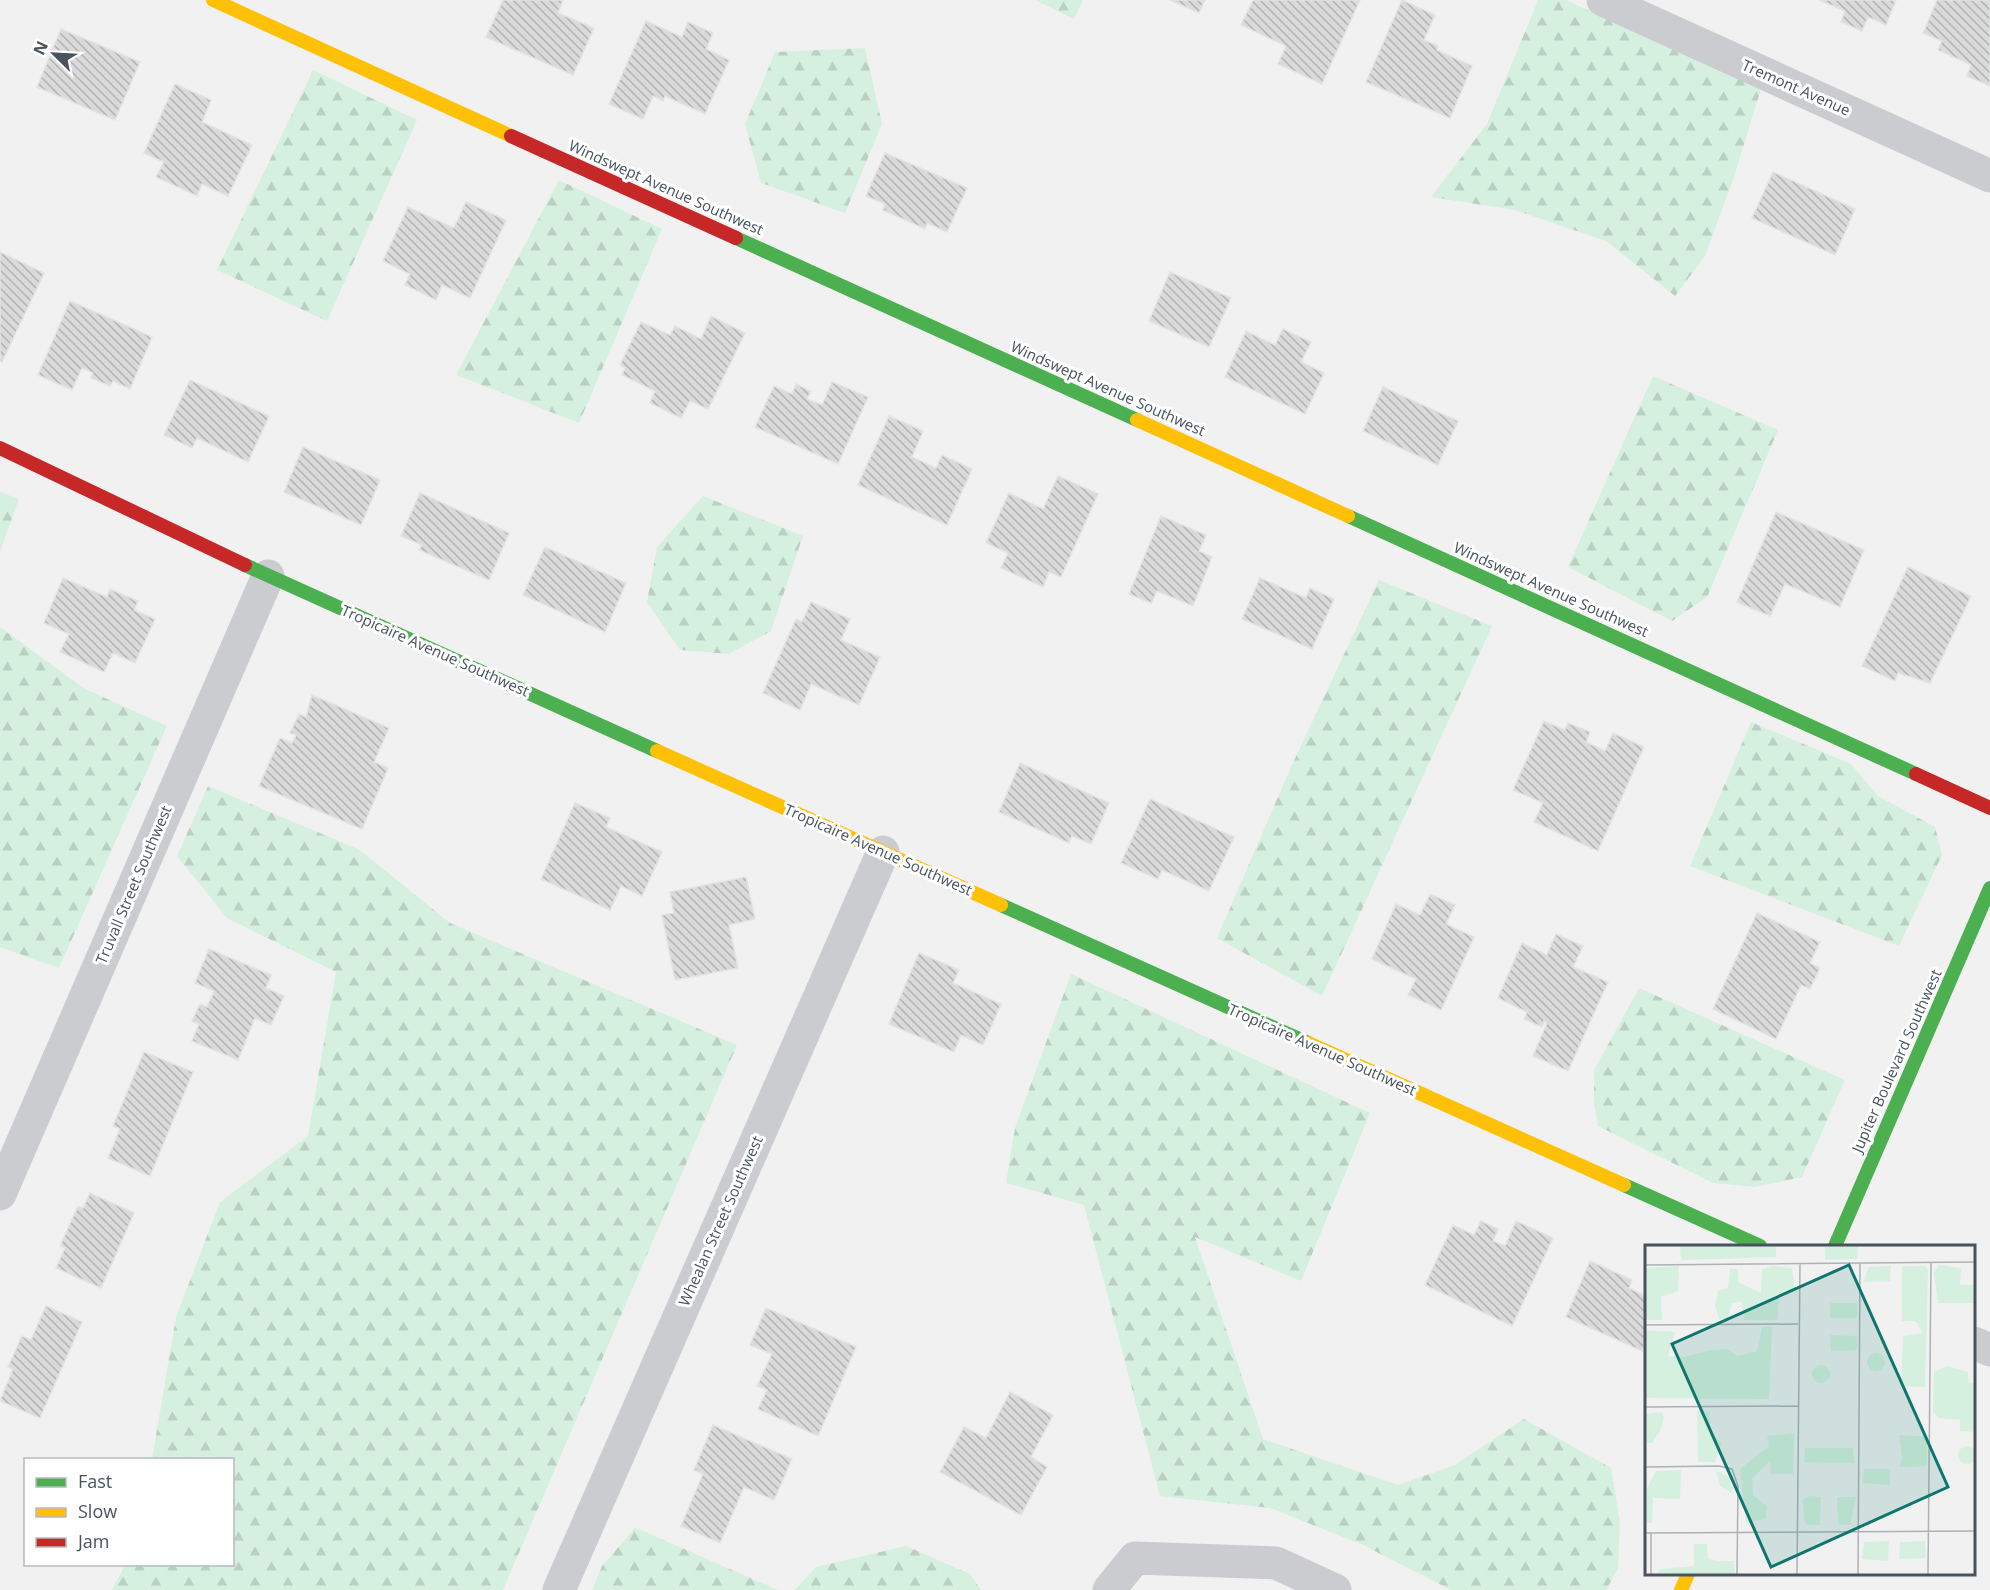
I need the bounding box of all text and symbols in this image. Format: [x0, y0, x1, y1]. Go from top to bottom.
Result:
north arrow [24, 24, 84, 84]
text: N [28, 37, 53, 58]
street label: Tremont Avenue [1739, 54, 1854, 120]
street label: Windswept Avenue Southwest [566, 135, 767, 239]
street label: Windswept Avenue Southwest [1008, 336, 1209, 440]
street label: Windswept Avenue Southwest [1451, 537, 1652, 641]
street label: Tropicaire Avenue Southwest [338, 600, 533, 701]
street label: Tropicaire Avenue Southwest [781, 799, 976, 900]
street label: Truvall Street Southwest [91, 802, 176, 967]
street label: Jupiter Boulevard Southwest [1846, 966, 1946, 1157]
street label: Tropicaire Avenue Southwest [1225, 999, 1420, 1100]
street label: Whealan Street Southwest [673, 1132, 767, 1309]
inset map [1645, 1245, 1975, 1575]
legend [24, 1458, 234, 1566]
text: Fast [78, 1469, 112, 1493]
text: Slow [78, 1499, 117, 1523]
text: Jam [76, 1529, 110, 1553]

